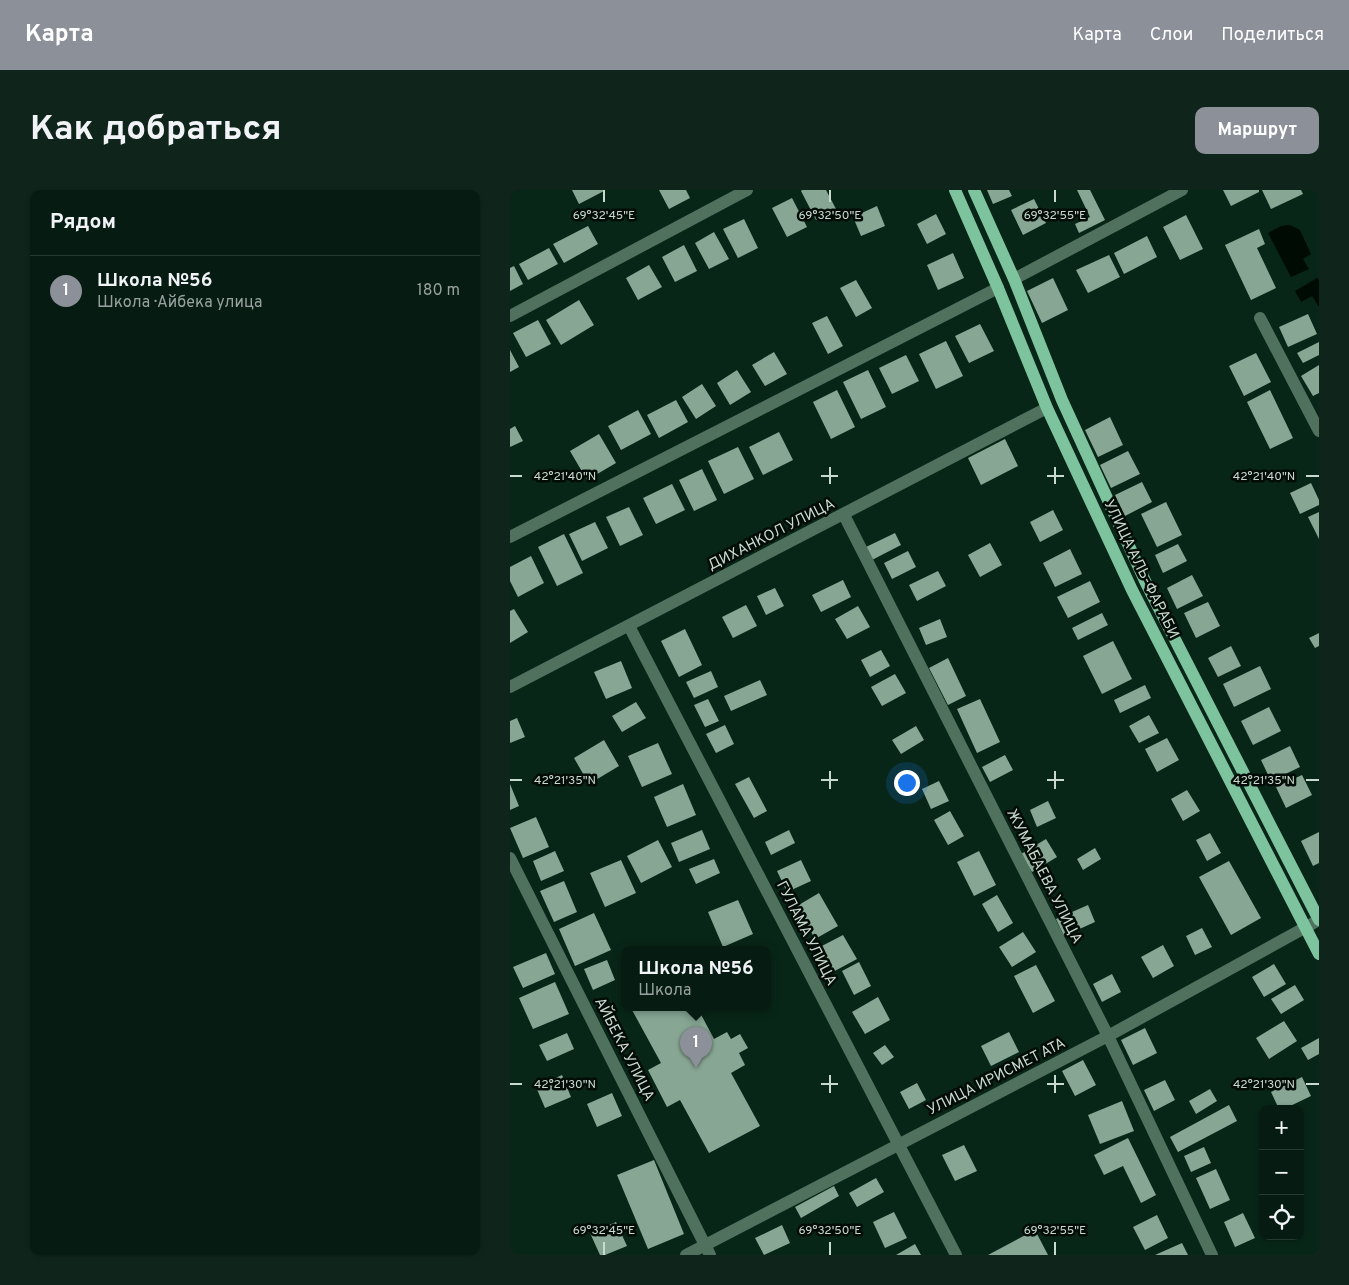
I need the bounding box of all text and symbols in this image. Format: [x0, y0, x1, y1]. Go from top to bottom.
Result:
text: Карта [25, 20, 94, 50]
text: Карта [1072, 24, 1122, 47]
text: Слои [1150, 24, 1193, 47]
text: Поделиться [1221, 24, 1324, 47]
button: Маршрут [1195, 107, 1319, 154]
text: Как добраться [30, 108, 282, 152]
text: 69°32'45"E [573, 208, 635, 224]
text: 69°32'50"E [799, 208, 861, 224]
text: 69°32'55"E [1024, 208, 1086, 224]
text: Рядом [50, 209, 116, 236]
text: Школа №56 [97, 269, 212, 293]
text: 1 [63, 281, 69, 301]
text: 180 m [417, 281, 460, 301]
text: Школа · Айбека улица [97, 293, 262, 313]
text: 42°21'40"N [534, 469, 596, 485]
text: 42°21'40"N [1233, 469, 1295, 485]
street label: ДИХАНКОЛ УЛИЦА [705, 495, 838, 576]
street label: УЛИЦА АЛЬ-ФАРАБИ [1099, 497, 1183, 642]
your location [894, 770, 920, 796]
text: 42°21'35"N [534, 773, 596, 789]
text: 42°21'35"N [1233, 773, 1295, 789]
street label: ЖУМАБАЕВА УЛИЦА [1001, 806, 1086, 947]
street label: ГУЛАМА УЛИЦА [771, 878, 840, 989]
popup [621, 946, 771, 1011]
text: Школа №56 [638, 957, 754, 981]
text: Школа [638, 981, 691, 1001]
street label: АЙБЕКА УЛИЦА [589, 994, 660, 1105]
pin: 1 [680, 1027, 712, 1068]
street label: УЛИЦА ИРИСМЕТ АТА [924, 1034, 1069, 1120]
text: 42°21'30"N [534, 1077, 596, 1093]
text: 42°21'30"N [1233, 1077, 1295, 1093]
map controls [1259, 1105, 1304, 1240]
button: + [1259, 1105, 1304, 1150]
button: − [1259, 1150, 1304, 1195]
button: locate [1259, 1195, 1304, 1240]
text: 69°32'45"E [573, 1223, 635, 1239]
text: 69°32'50"E [799, 1223, 861, 1239]
text: 69°32'55"E [1024, 1223, 1086, 1239]

